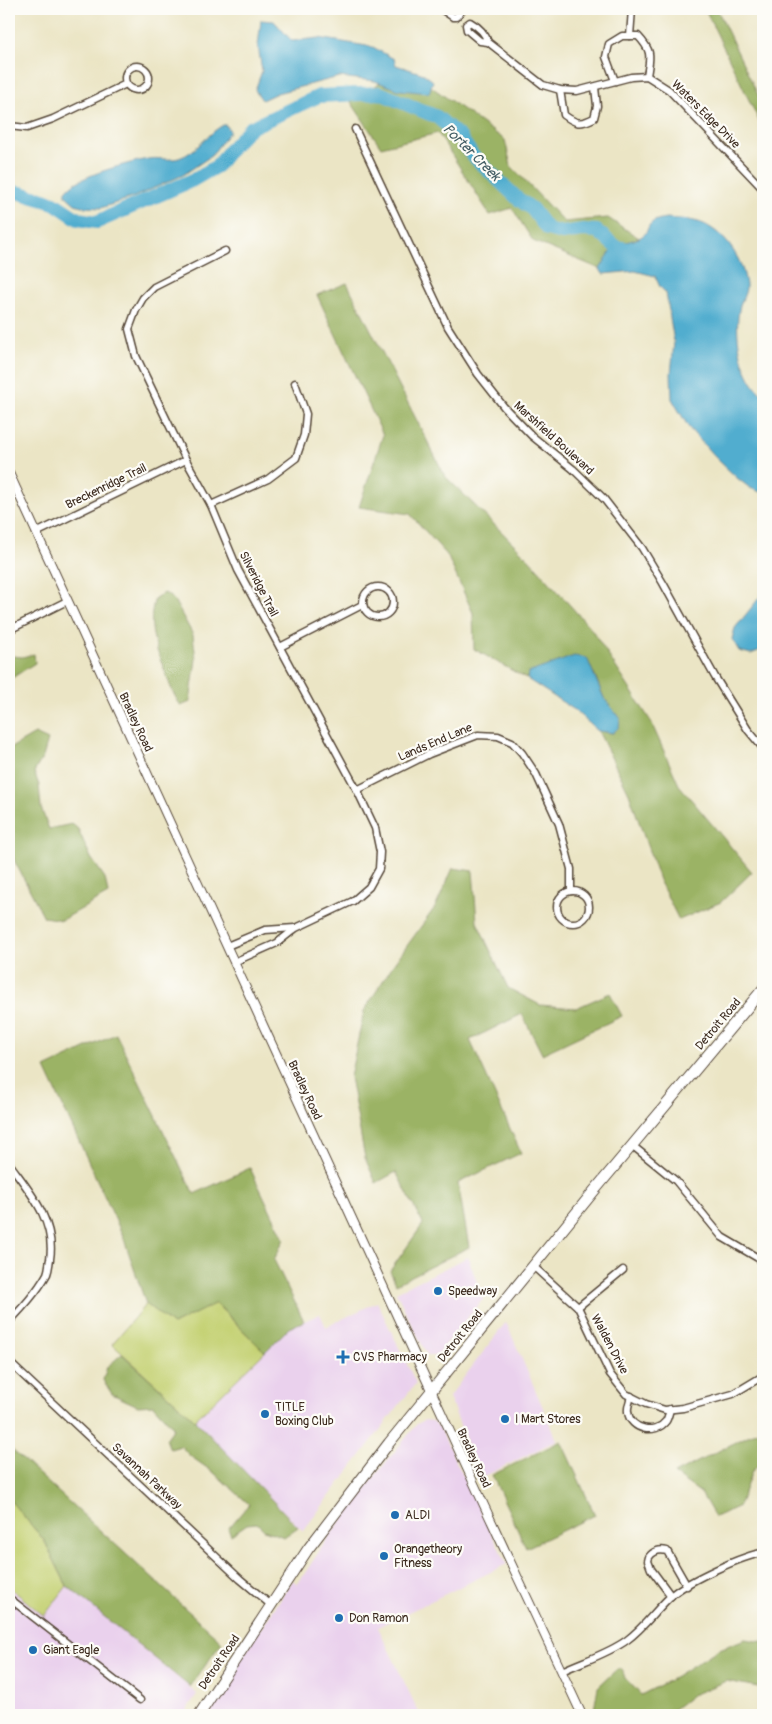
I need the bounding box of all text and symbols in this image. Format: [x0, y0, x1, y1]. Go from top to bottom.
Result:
street label: Waters Edge Drive [668, 77, 743, 152]
water label: Porter Creek [440, 120, 505, 185]
street label: Marshfield Boulevard [510, 398, 597, 478]
street label: Breckenridge Trail [63, 460, 149, 513]
street label: Silveridge Trail [236, 549, 281, 619]
street label: Bradley Road [115, 690, 156, 754]
street label: Lands End Lane [396, 720, 474, 765]
street label: Detroit Road [692, 995, 745, 1053]
street label: Bradley Road [284, 1058, 325, 1122]
place label: Speedway [448, 1284, 497, 1299]
marker: Speedway [432, 1285, 444, 1297]
street label: Detroit Road [435, 1307, 486, 1366]
street label: Walden Drive [588, 1312, 632, 1377]
place label: CVS Pharmacy [353, 1350, 427, 1365]
marker: CVS Pharmacy [337, 1351, 349, 1363]
place label: TITLE Boxing Club [275, 1400, 334, 1429]
marker: TITLE Boxing Club [259, 1408, 271, 1420]
place label: I Mart Stores [515, 1412, 581, 1427]
marker: I Mart Stores [499, 1413, 511, 1425]
street label: Bradley Road [453, 1426, 494, 1490]
street label: Savannah Parkway [108, 1440, 185, 1513]
place label: ALDI [405, 1508, 430, 1523]
marker: ALDI [389, 1509, 401, 1521]
place label: Orangetheory Fitness [394, 1542, 462, 1571]
marker: Orangetheory Fitness [378, 1550, 390, 1562]
place label: Don Ramon [349, 1611, 409, 1626]
marker: Don Ramon [333, 1612, 345, 1624]
street label: Detroit Road [196, 1632, 243, 1693]
place label: Giant Eagle [43, 1643, 99, 1658]
marker: Giant Eagle [27, 1644, 39, 1656]

